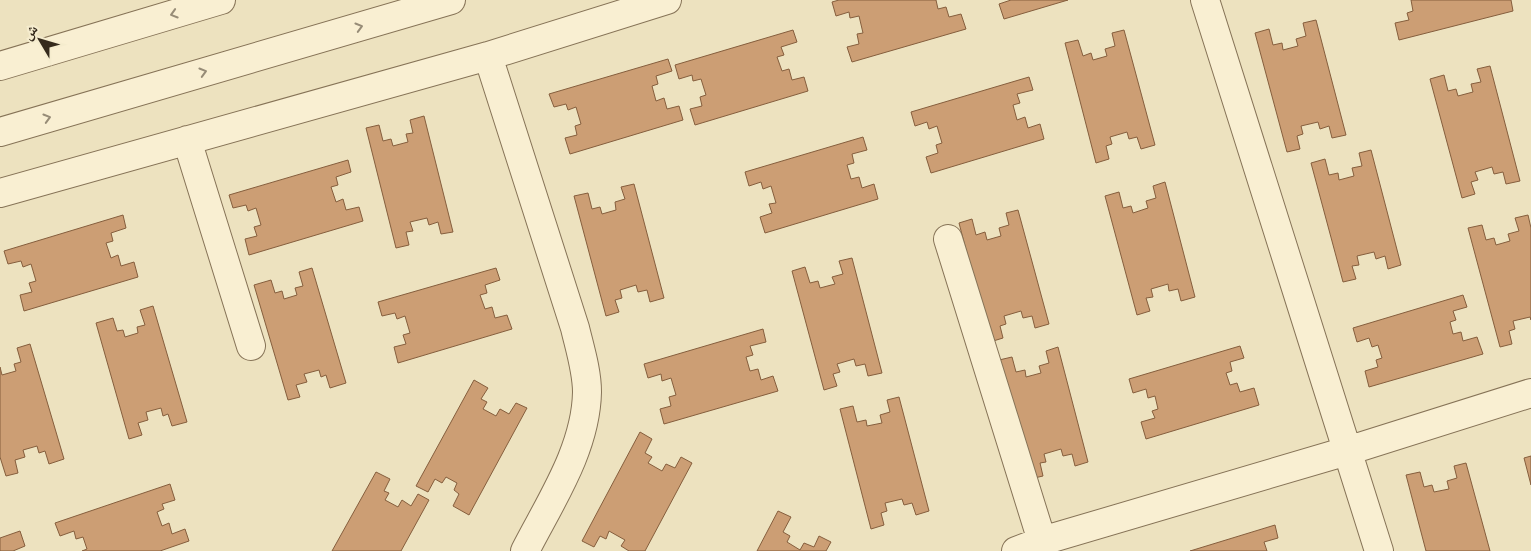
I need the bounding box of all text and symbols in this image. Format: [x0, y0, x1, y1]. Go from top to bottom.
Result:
one-way arrow [170, 8, 179, 18]
north arrow [15, 15, 65, 65]
text: ش [17, 20, 45, 46]
one-way arrow [354, 22, 362, 32]
one-way arrow [198, 68, 206, 78]
one-way arrow [42, 113, 50, 123]

